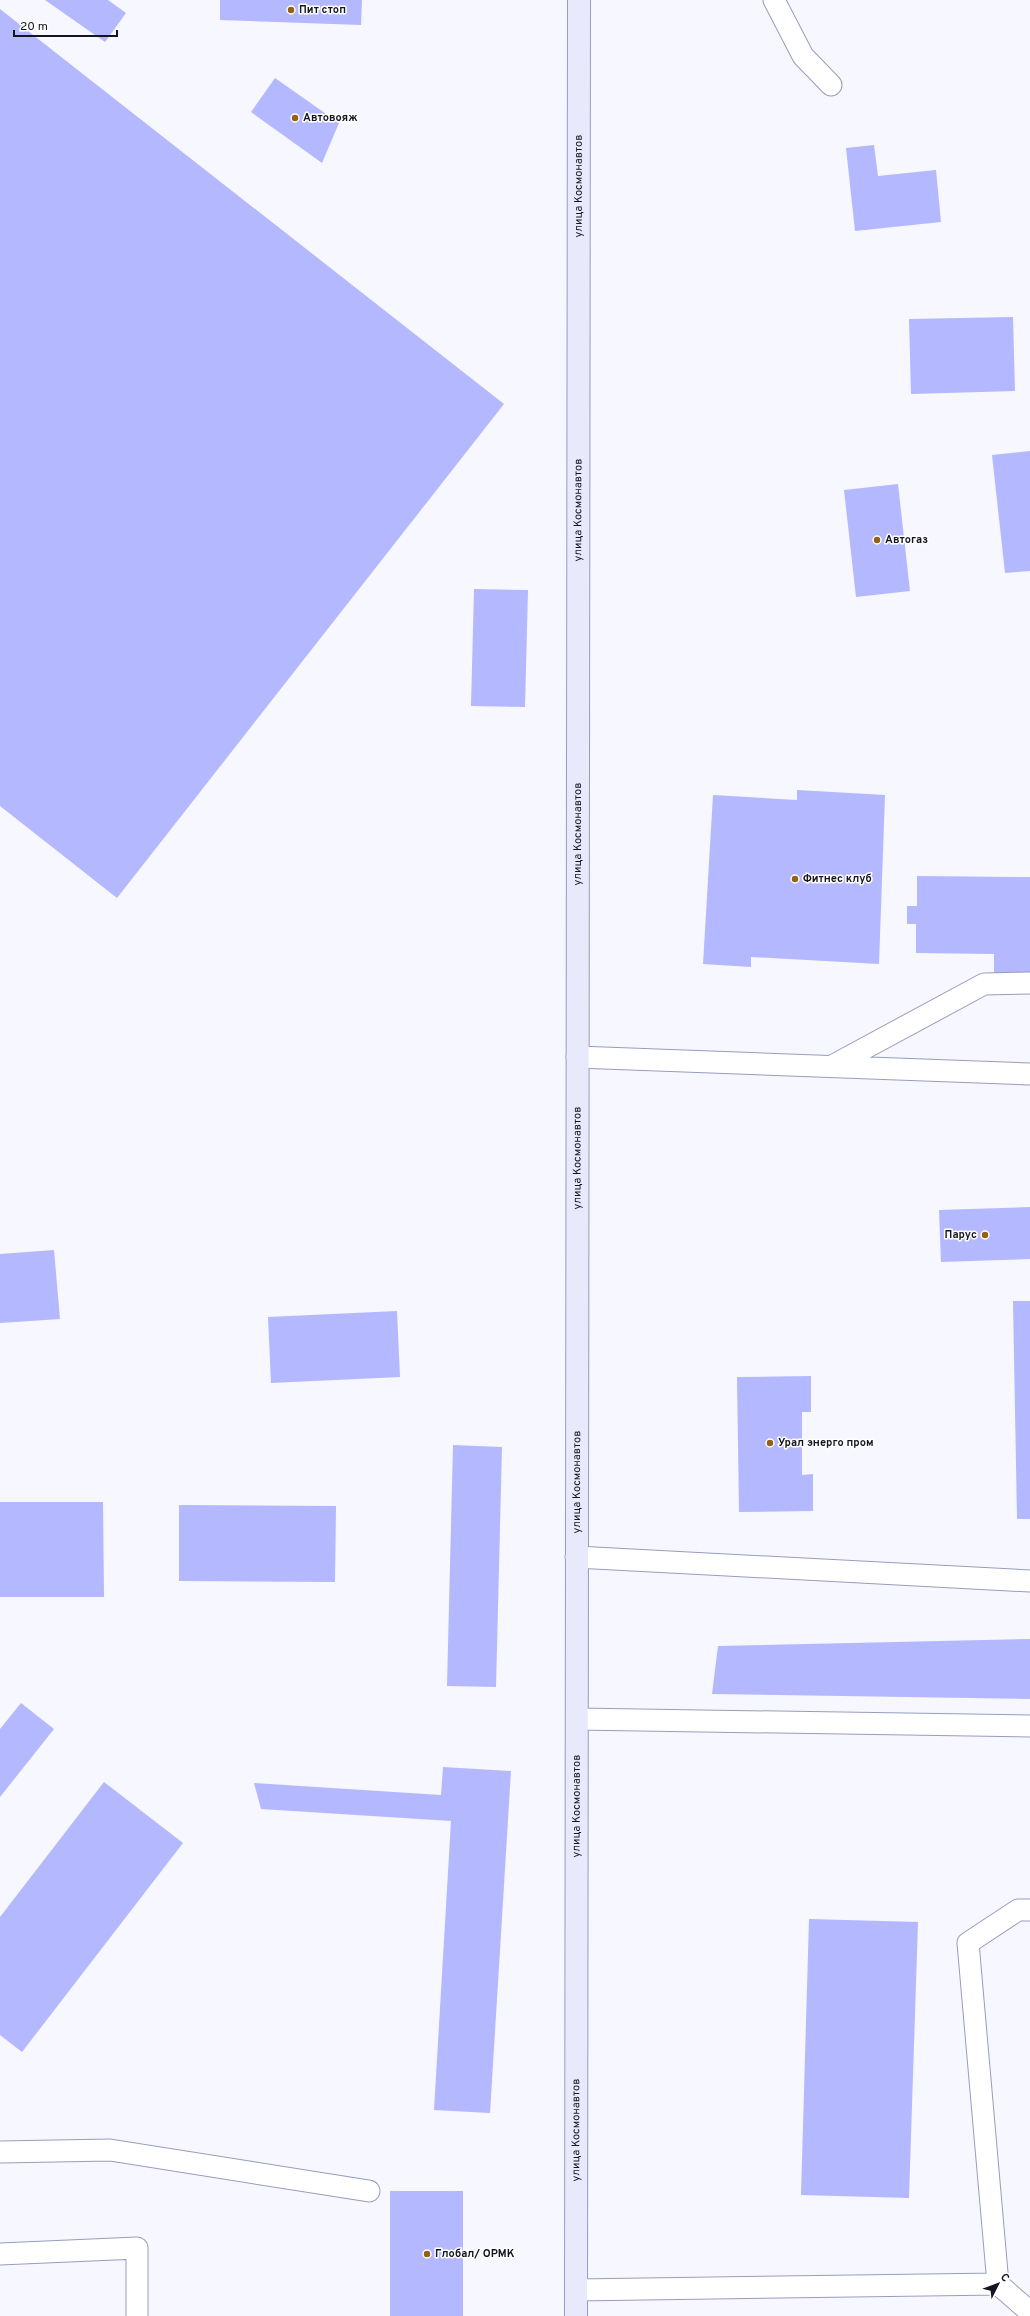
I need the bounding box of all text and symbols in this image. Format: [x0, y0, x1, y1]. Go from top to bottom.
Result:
place label: Пит стоп [299, 3, 346, 17]
marker: Пит стоп [286, 5, 296, 15]
scale bar [14, 12, 117, 38]
text: 20 m [20, 19, 48, 35]
place label: Автовояж [303, 111, 358, 125]
marker: Автовояж [290, 113, 300, 123]
street label: улица Космонавтов [572, 135, 586, 237]
street label: улица Космонавтов [571, 459, 585, 561]
place label: Автогаз [885, 533, 928, 547]
marker: Автогаз [872, 535, 882, 545]
street label: улица Космонавтов [571, 783, 585, 885]
place label: Фитнес клуб [803, 872, 872, 886]
marker: Фитнес клуб [790, 874, 800, 884]
street label: улица Космонавтов [570, 1107, 585, 1209]
place label: Парус [945, 1228, 977, 1242]
marker: Парус [980, 1230, 990, 1240]
street label: улица Космонавтов [570, 1431, 584, 1533]
place label: Урал энерго пром [778, 1436, 874, 1450]
marker: Урал энерго пром [765, 1438, 775, 1448]
street label: улица Космонавтов [570, 1755, 584, 1857]
street label: улица Космонавтов [569, 2079, 583, 2181]
place label: Глобал/ ОРМК [435, 2247, 515, 2261]
marker: Глобал/ ОРМК [422, 2249, 432, 2259]
north arrow [978, 2264, 1018, 2304]
text: С [997, 2271, 1012, 2285]

